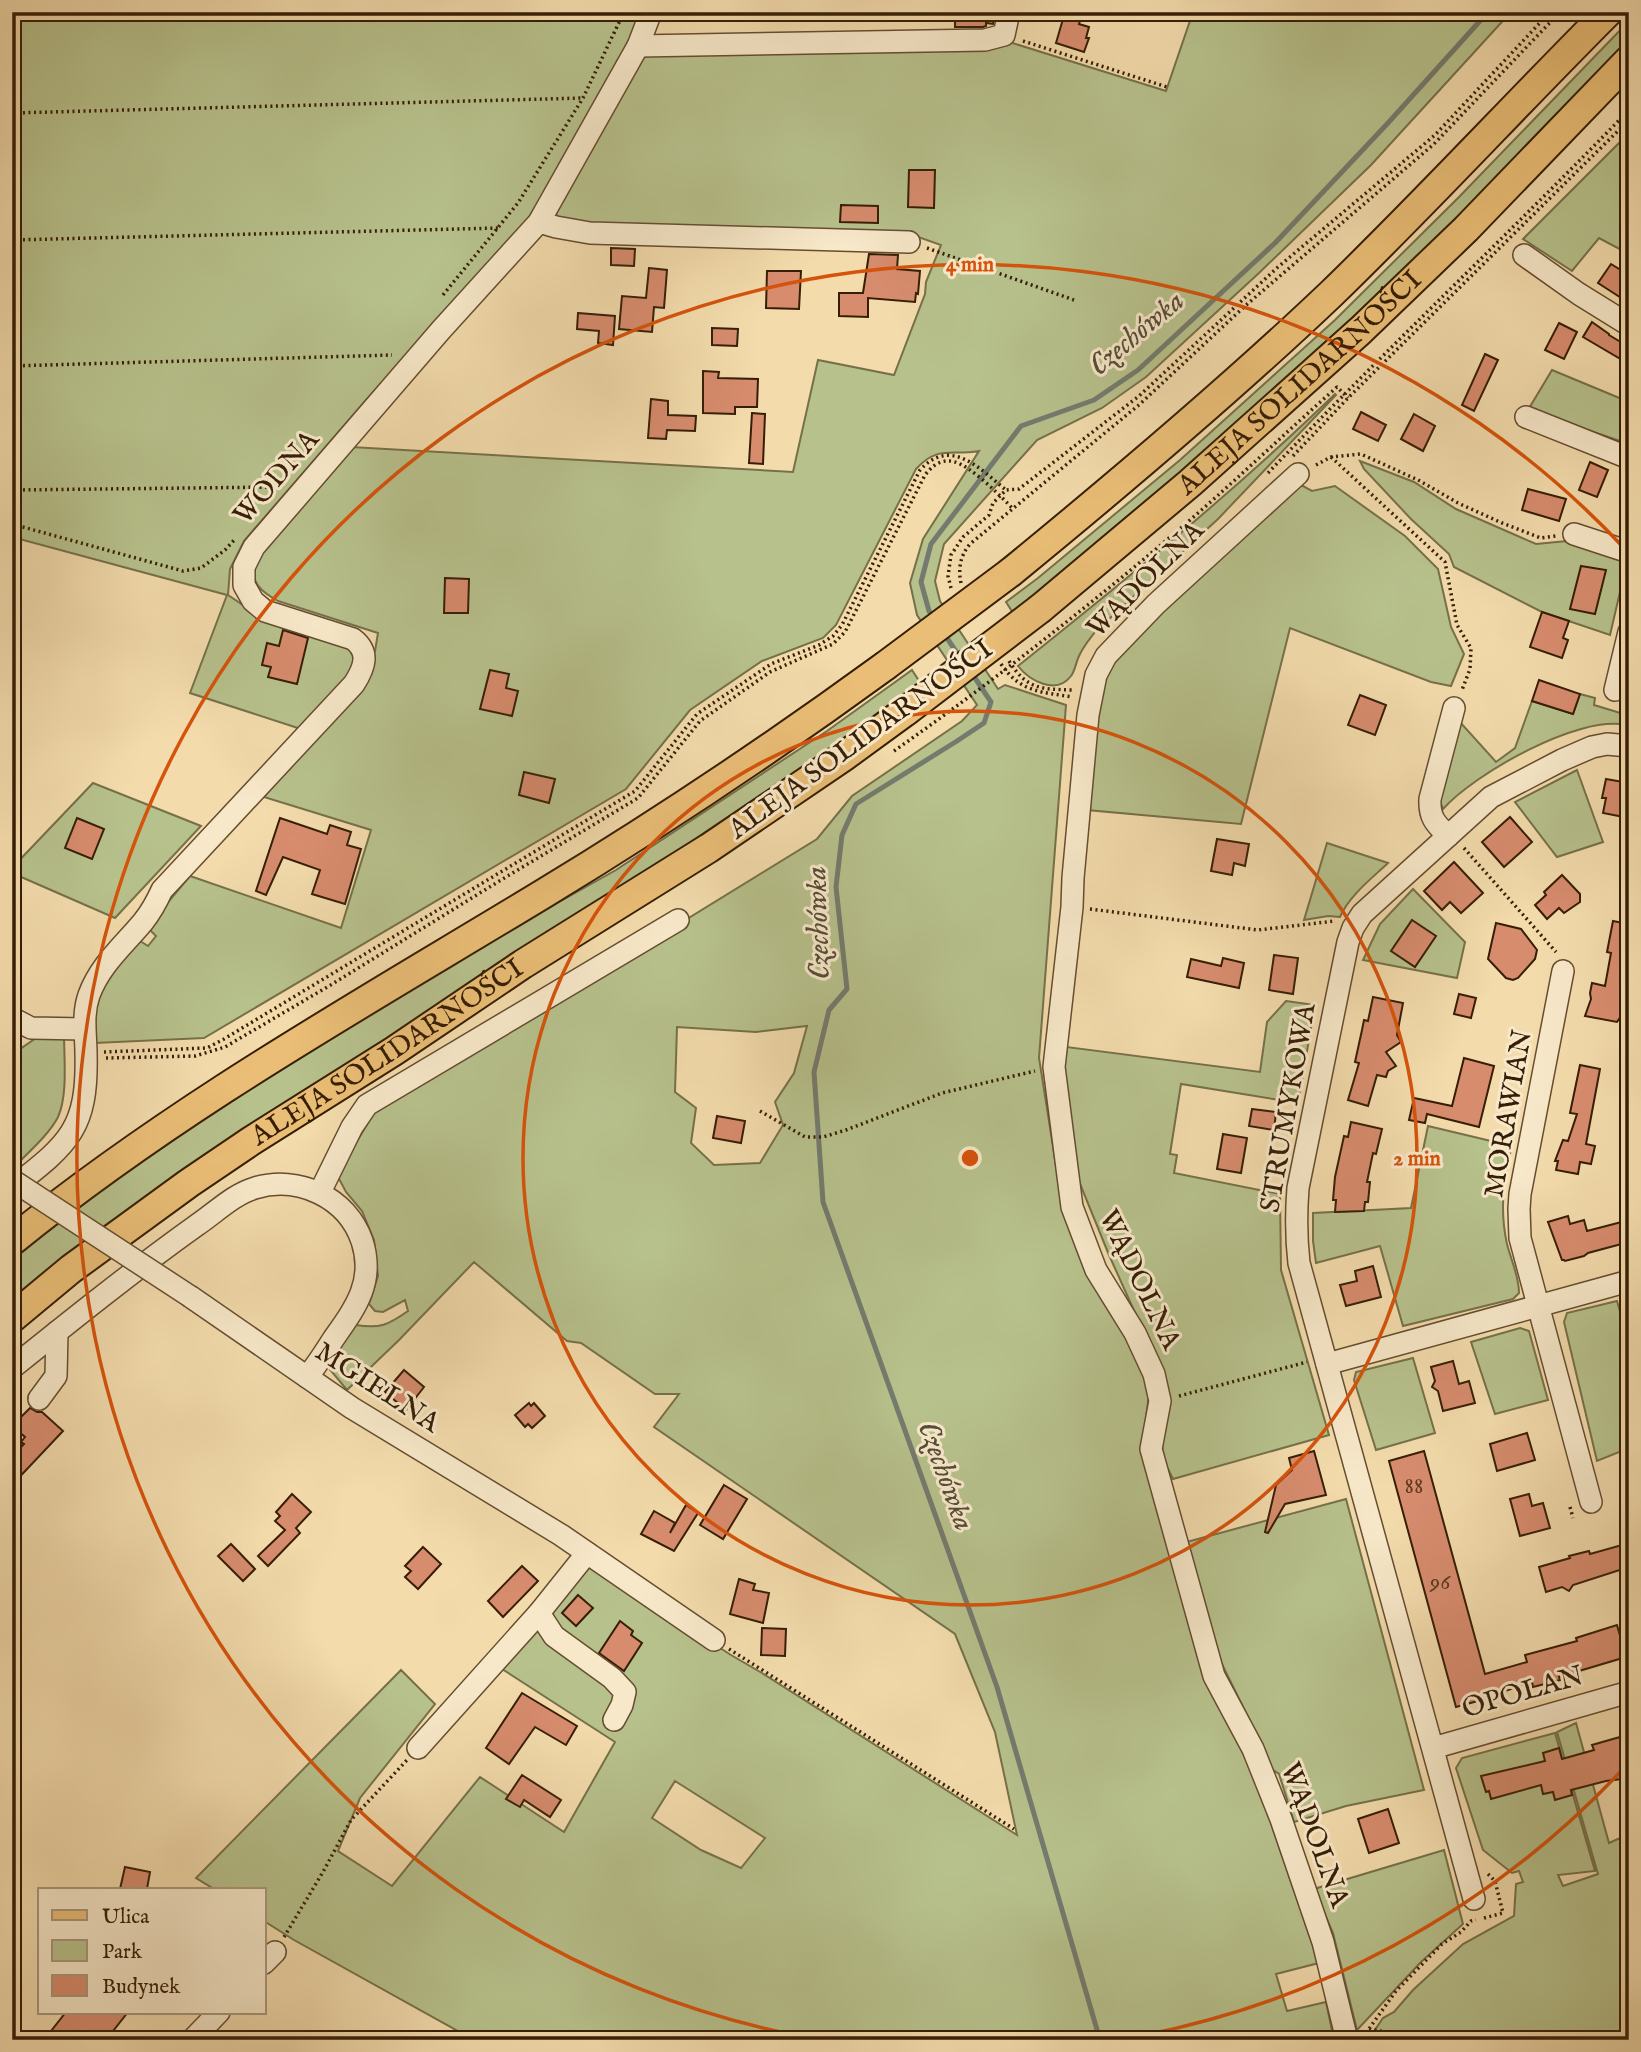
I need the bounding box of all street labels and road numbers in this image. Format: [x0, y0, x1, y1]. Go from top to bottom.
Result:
street label: ALEJA SOLIDARNOŚCI [1170, 263, 1430, 504]
street label: WODNA [226, 423, 328, 532]
street label: WĄDOLNA [1080, 513, 1213, 646]
street label: ALEJA SOLIDARNOŚCI [721, 632, 1000, 848]
street label: ALEJA SOLIDARNOŚCI [244, 951, 530, 1155]
street label: STRUMYKOWA [1253, 1000, 1325, 1215]
street label: MORAWIAN [1477, 1027, 1541, 1201]
street label: WĄDOLNA [1090, 1204, 1189, 1357]
street label: MGIELNA [308, 1335, 447, 1442]
street label: OPOLAN [1458, 1659, 1588, 1727]
street label: WĄDOLNA [1272, 1758, 1357, 1913]

